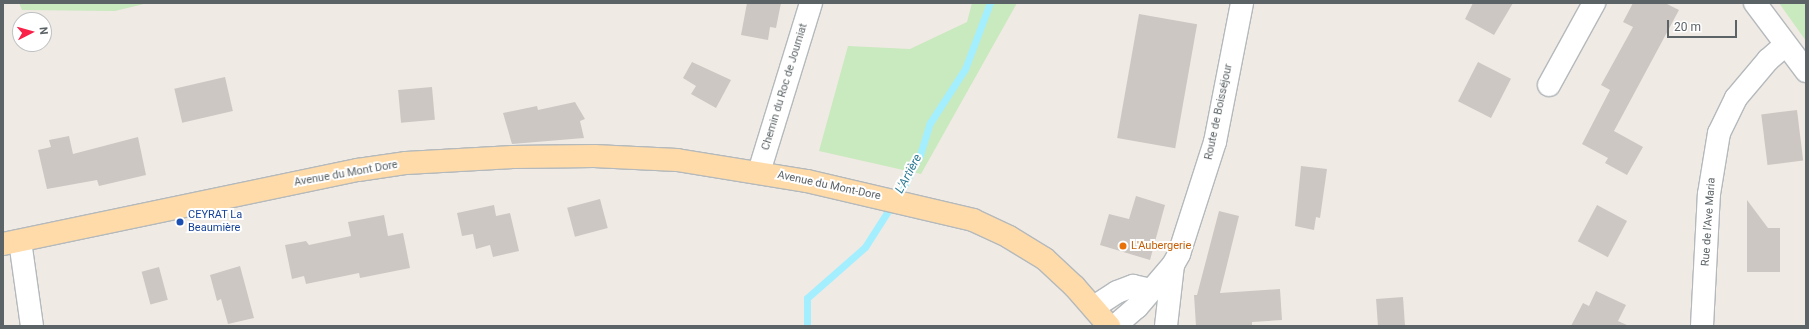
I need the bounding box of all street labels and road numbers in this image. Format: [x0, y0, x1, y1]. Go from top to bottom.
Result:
street label: Chemin du Roc de Journiat [759, 22, 811, 152]
street label: Route de Boisséjour [1202, 63, 1236, 161]
street label: Avenue du Mont Dore [293, 158, 399, 190]
street label: Avenue du Mont-Dore [776, 169, 882, 203]
street label: Rue de l'Ave Maria [1699, 177, 1719, 267]

